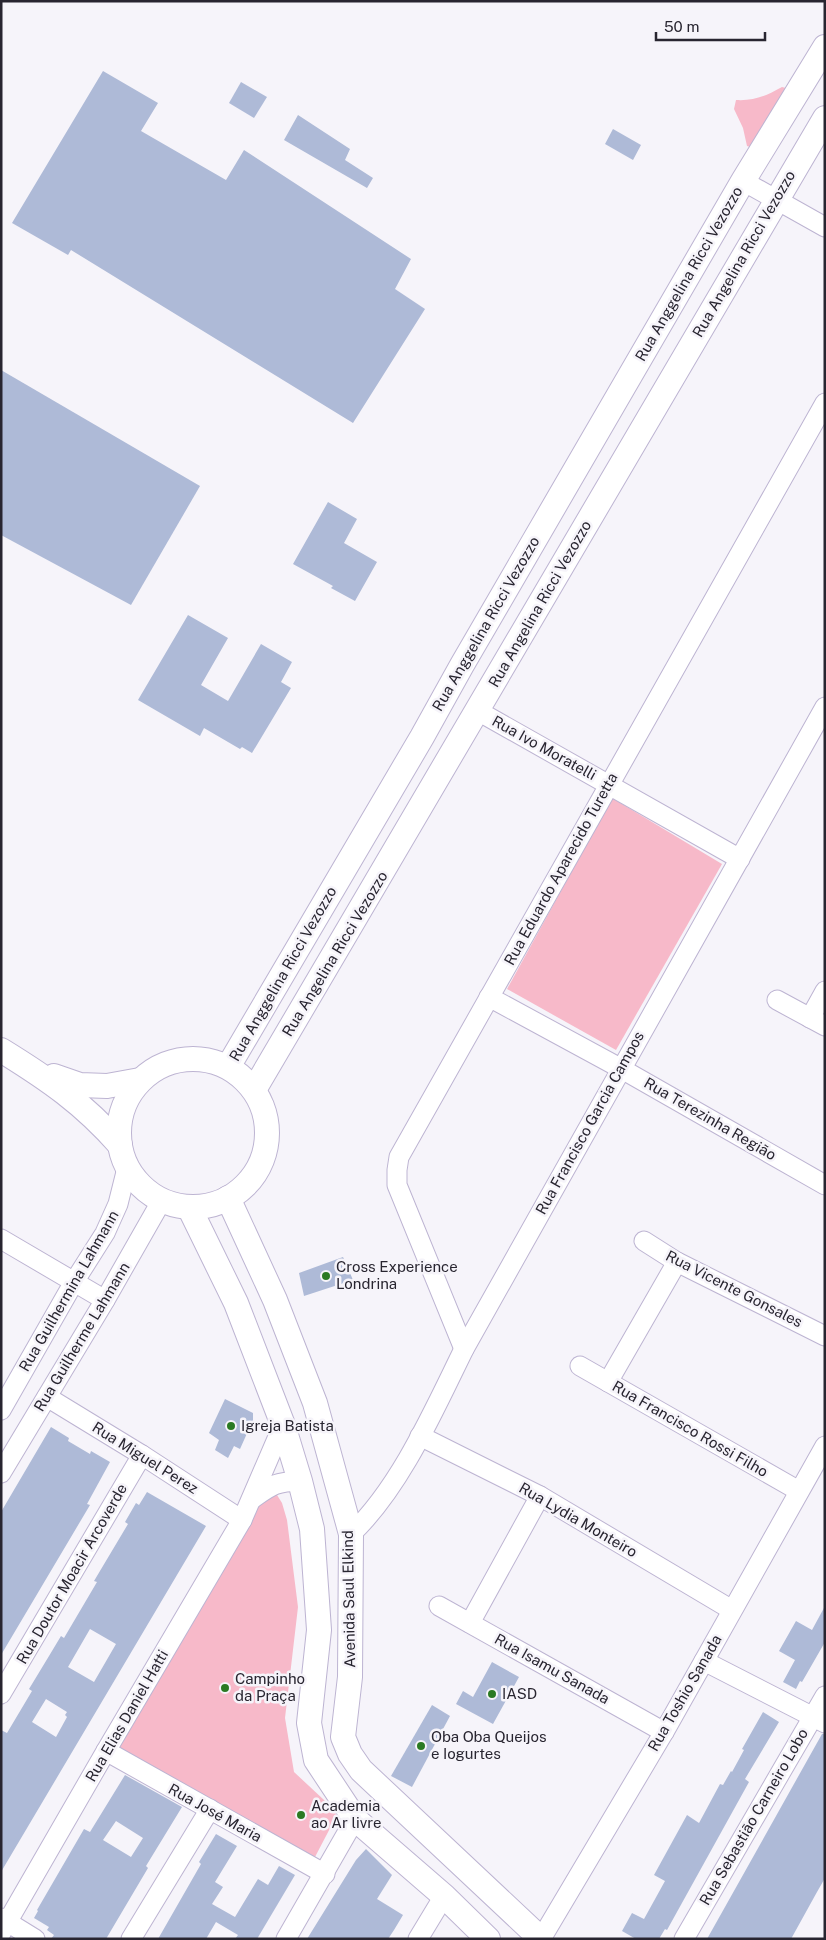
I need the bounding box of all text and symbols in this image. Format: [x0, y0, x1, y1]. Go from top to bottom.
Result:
scale bar [656, 10, 765, 42]
text: 50 m [664, 18, 699, 35]
street label: Rua Angelina Ricci Vezozzo [689, 167, 798, 340]
street label: Rua Anggelina Ricci Vezozzo [632, 183, 746, 364]
street label: Rua Angelina Ricci Vezozzo [485, 517, 594, 690]
street label: Rua Anggelina Ricci Vezozzo [429, 533, 543, 714]
street label: Rua Ivo Moratelli [489, 712, 599, 783]
street label: Rua Eduardo Aparecido Turetta [500, 770, 621, 968]
street label: Rua Angelina Ricci Vezozzo [278, 868, 391, 1039]
street label: Rua Anggelina Ricci Vezozzo [226, 883, 340, 1064]
street label: Rua Francisco Garcia Campos [532, 1028, 647, 1217]
street label: Rua Terezinha Região [641, 1074, 779, 1163]
street label: Rua Guilhermina Lahmann [15, 1207, 122, 1374]
street label: Rua Vicente Gonsales [663, 1247, 805, 1330]
place label: Cross Experience Londrina [336, 1258, 458, 1292]
street label: Rua Guilherme Lahmann [30, 1259, 133, 1414]
marker: Cross Experience Londrina [320, 1270, 332, 1282]
street label: Rua Francisco Rossi Filho [609, 1377, 771, 1480]
place label: Igreja Batista [241, 1417, 334, 1434]
street label: Rua Miguel Perez [89, 1418, 201, 1497]
marker: Igreja Batista [225, 1420, 237, 1432]
street label: Rua Lydia Monteiro [516, 1479, 640, 1560]
street label: Rua Doutor Moacir Arcoverde [13, 1481, 130, 1667]
street label: Avenida Saul Elkind [339, 1530, 358, 1668]
street label: Rua Isamu Sanada [492, 1630, 613, 1707]
street label: Rua Toshio Sanada [644, 1632, 725, 1754]
street label: Rua Elias Daniel Hatti [82, 1647, 171, 1785]
place label: Campinho da Praça [235, 1670, 305, 1704]
marker: Campinho da Praça [219, 1682, 231, 1694]
place label: IASD [502, 1685, 537, 1702]
marker: IASD [486, 1688, 498, 1700]
street label: Rua Sebastião Carneiro Lobo [696, 1725, 811, 1908]
place label: Oba Oba Queijos e Iogurtes [431, 1728, 546, 1762]
marker: Oba Oba Queijos e Iogurtes [415, 1740, 427, 1752]
street label: Rua José Maria [166, 1780, 265, 1845]
place label: Academia ao Ar livre [311, 1797, 381, 1831]
marker: Academia ao Ar livre [295, 1809, 307, 1821]

